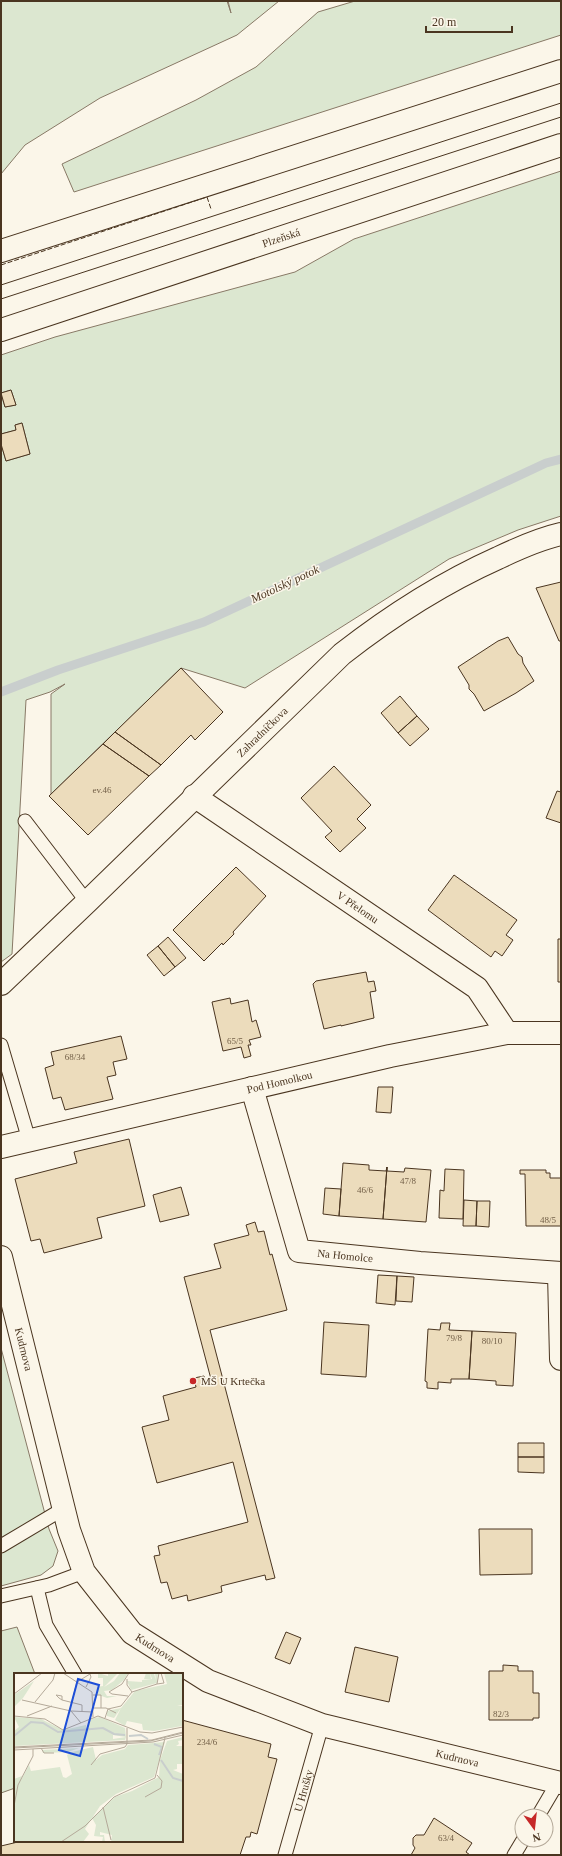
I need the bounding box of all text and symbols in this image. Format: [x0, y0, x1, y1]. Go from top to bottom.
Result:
scale bar [426, 8, 512, 34]
text: 20 m [432, 15, 457, 29]
street label: Plzeňská [261, 226, 302, 249]
water label: Motolský potok [248, 562, 322, 606]
street label: Zahradníčkova [234, 704, 290, 759]
house number: ev.46 [92, 785, 112, 795]
street label: V Přelomu [335, 889, 381, 926]
house number: 65/5 [227, 1036, 243, 1046]
house number: 68/34 [65, 1052, 86, 1062]
street label: Pod Homolkou [246, 1068, 314, 1095]
house number: 47/8 [400, 1176, 416, 1186]
house number: 46/6 [357, 1185, 373, 1195]
house number: 48/5 [540, 1215, 556, 1225]
street label: Na Homolce [317, 1247, 374, 1264]
street label: Kudrnova [13, 1326, 35, 1372]
house number: 79/8 [446, 1333, 462, 1343]
house number: 80/10 [482, 1336, 503, 1346]
place label: MŠ U Krtečka [201, 1375, 265, 1387]
marker: MŠ U Krtečka [188, 1376, 198, 1386]
street label: Kudrnova [133, 1631, 177, 1665]
inset map [14, 1673, 183, 1842]
house number: 82/3 [493, 1709, 509, 1719]
house number: 234/6 [197, 1737, 218, 1747]
street label: Kudrnova [435, 1747, 480, 1769]
street label: U Hrušky [292, 1768, 315, 1813]
north arrow [514, 1808, 554, 1848]
text: N [531, 1831, 542, 1844]
house number: 63/4 [438, 1833, 454, 1843]

